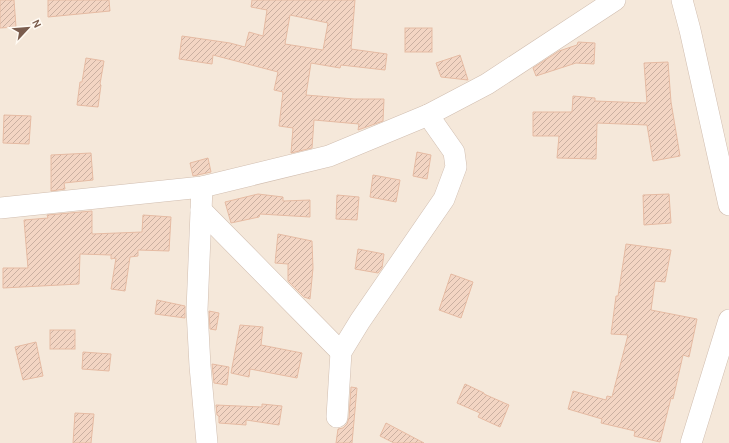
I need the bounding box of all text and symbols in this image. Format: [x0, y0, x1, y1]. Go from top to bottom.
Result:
north arrow [8, 8, 48, 48]
text: N [29, 17, 44, 30]

